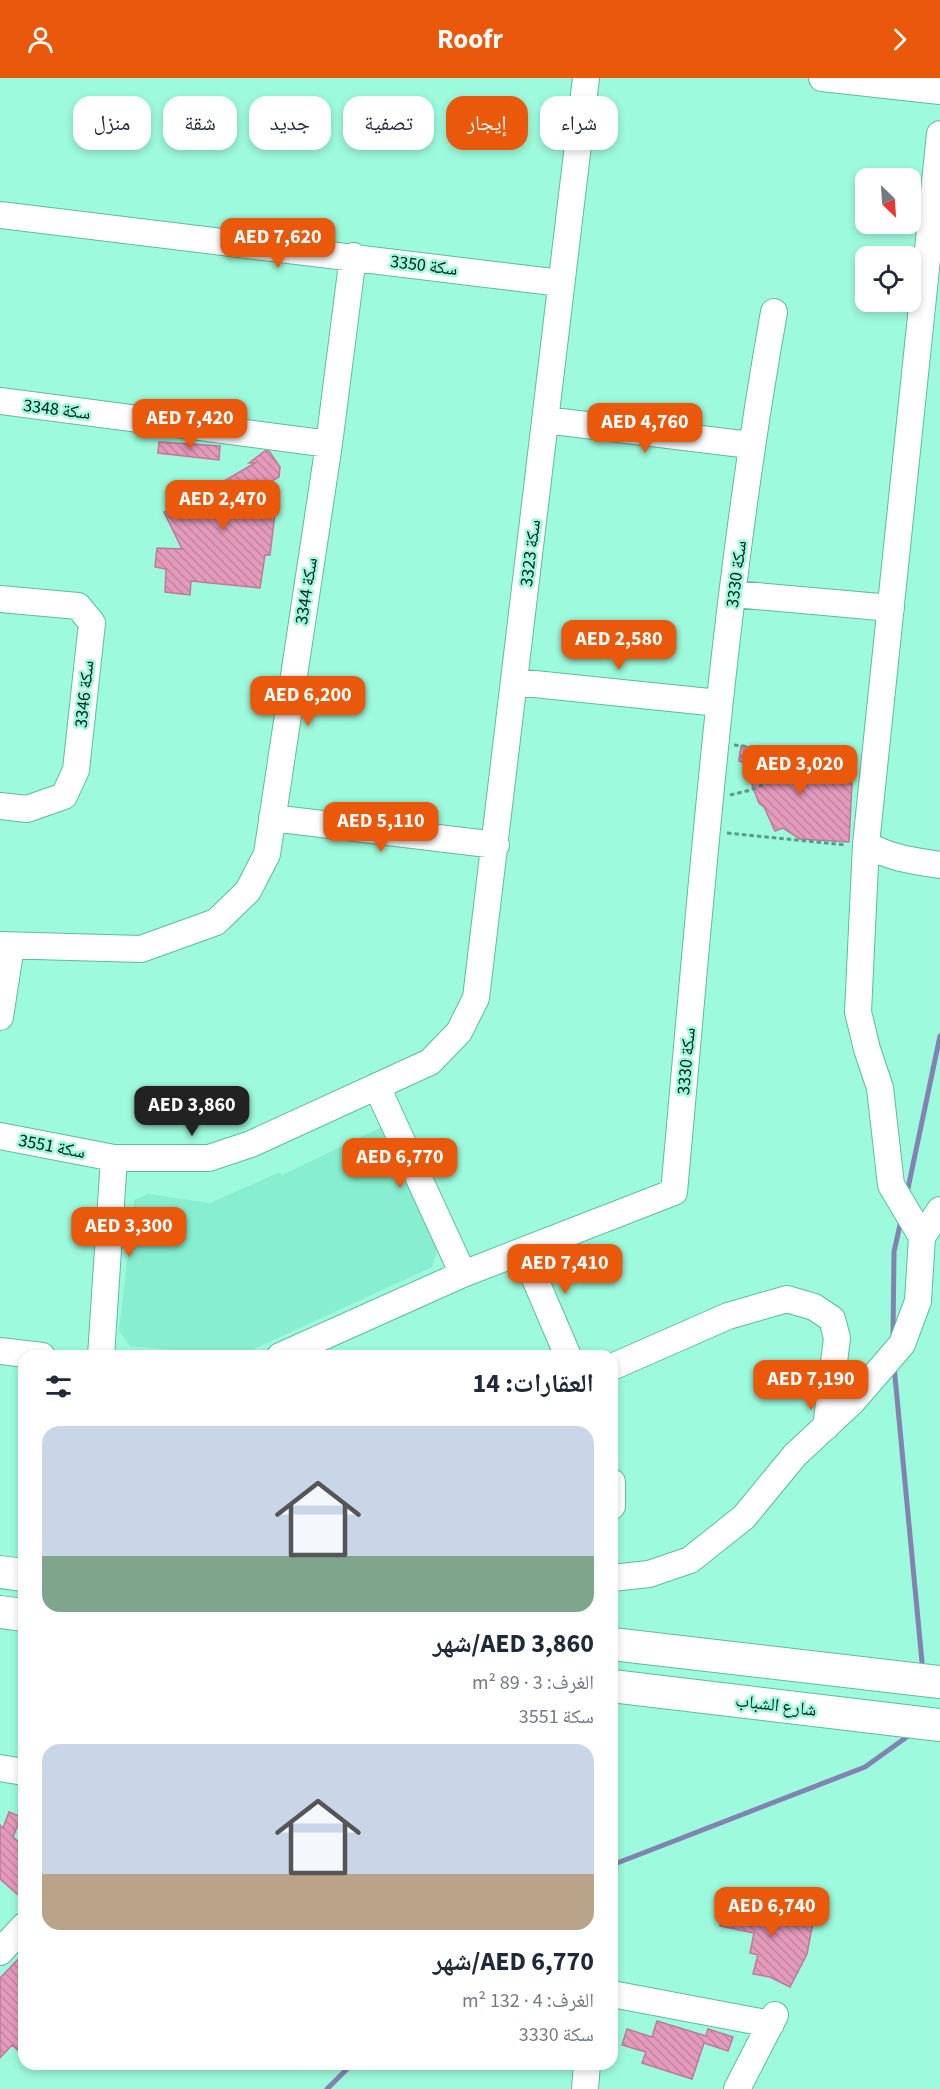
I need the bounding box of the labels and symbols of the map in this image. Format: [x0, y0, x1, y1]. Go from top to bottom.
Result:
north arrow [855, 168, 921, 234]
pin: AED 7,620 [209, 218, 347, 269]
street label: سكة 3350 [389, 249, 459, 282]
street label: سكة 3348 [22, 393, 92, 426]
pin: AED 7,420 [121, 399, 259, 450]
pin: AED 4,760 [576, 403, 714, 454]
pin: AED 2,470 [154, 480, 292, 531]
street label: سكة 3323 [514, 518, 547, 588]
street label: سكة 3330 [720, 539, 753, 609]
street label: سكة 3344 [289, 556, 324, 626]
pin: AED 2,580 [550, 620, 688, 671]
street label: سكة 3346 [69, 659, 100, 729]
pin: AED 6,200 [239, 676, 377, 727]
pin: AED 3,020 [731, 745, 869, 796]
pin: AED 5,110 [312, 802, 450, 853]
street label: سكة 3330 [671, 1026, 702, 1096]
pin: AED 3,860 [123, 1086, 261, 1137]
street label: سكة 3551 [16, 1128, 87, 1165]
pin: AED 6,770 [331, 1138, 469, 1189]
pin: AED 3,300 [60, 1207, 198, 1258]
pin: AED 7,410 [496, 1244, 634, 1295]
pin: AED 7,190 [742, 1360, 880, 1411]
street label: شارع الشباب [734, 1688, 818, 1723]
pin: AED 6,740 [703, 1887, 841, 1938]

